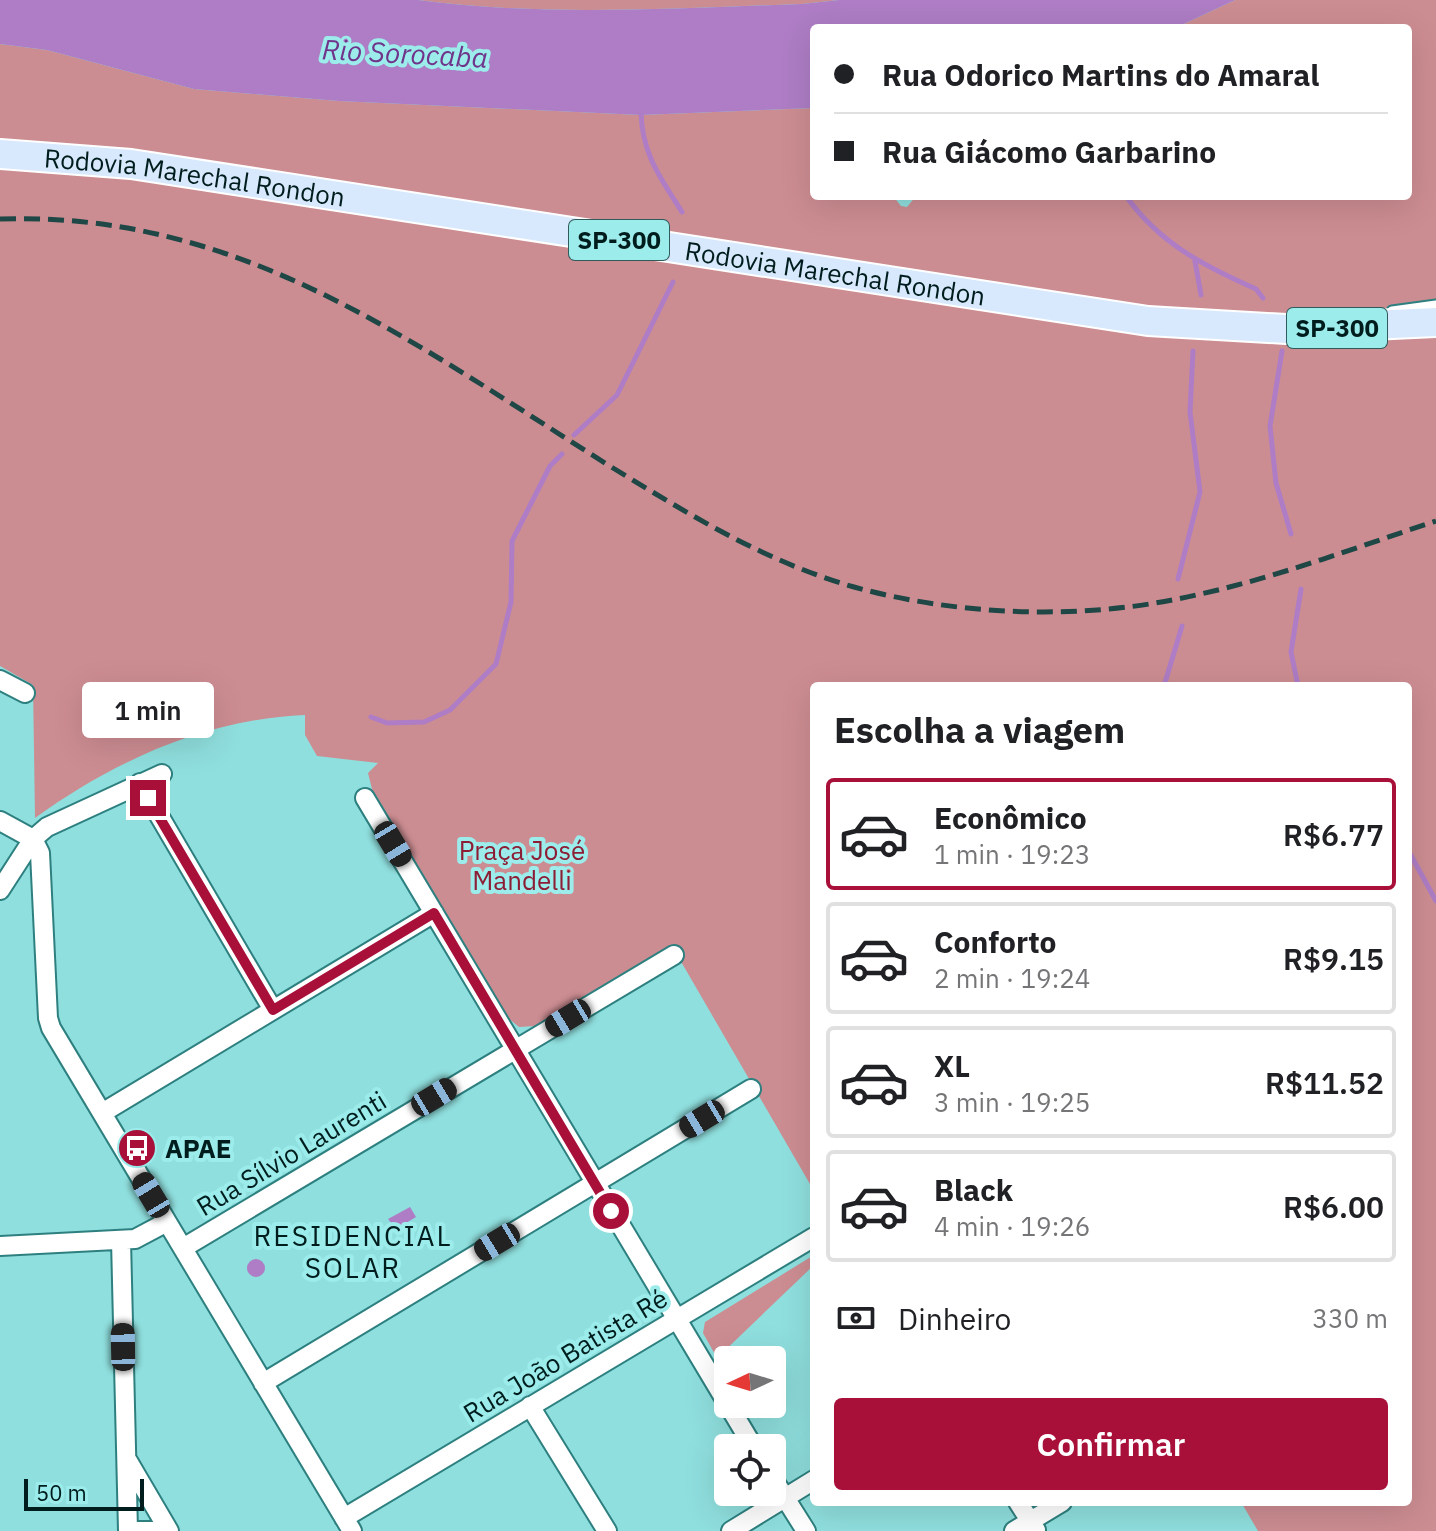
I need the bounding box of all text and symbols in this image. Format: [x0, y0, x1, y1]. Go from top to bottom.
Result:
water label: Rio Sorocaba [321, 30, 489, 76]
text: Rua Odorico Martins do Amaral [882, 55, 1319, 94]
text: Rua Giácomo Garbarino [882, 132, 1216, 171]
street label: Rodovia Marechal Rondon [43, 140, 347, 214]
road number: SP-300 [569, 220, 669, 260]
street label: Rodovia Marechal Rondon [683, 233, 988, 313]
road number: SP-300 [1287, 308, 1387, 348]
callout: 1 min [82, 682, 214, 738]
text: 1 min [114, 693, 182, 727]
text: Escolha a viagem [834, 706, 1125, 753]
route end [130, 780, 166, 816]
icon: car [838, 798, 910, 870]
text: Econômico [934, 798, 1087, 837]
text: R$6.77 [1283, 815, 1384, 854]
car [370, 817, 416, 871]
park label: Praça José Mandelli [459, 833, 585, 897]
text: 1 min · 19:23 [934, 837, 1090, 871]
icon: car [838, 922, 910, 994]
text: Conforto [934, 922, 1057, 961]
text: R$9.15 [1283, 939, 1384, 978]
text: 2 min · 19:24 [934, 961, 1090, 995]
car [541, 995, 595, 1041]
icon: car [838, 1046, 910, 1118]
text: XL [934, 1046, 970, 1085]
text: R$11.52 [1265, 1063, 1384, 1102]
car [407, 1074, 461, 1120]
street label: Rua Sílvio Laurenti [190, 1083, 392, 1223]
text: 3 min · 19:25 [934, 1085, 1090, 1119]
car [675, 1096, 729, 1142]
bus stop icon: APAE [116, 1127, 158, 1169]
place label: APAE [165, 1131, 232, 1165]
car [128, 1168, 174, 1222]
icon: car [838, 1170, 910, 1242]
text: Black [934, 1170, 1013, 1209]
text: R$6.00 [1283, 1187, 1384, 1226]
route start [593, 1193, 629, 1229]
text: 4 min · 19:26 [934, 1209, 1090, 1243]
district label: RESIDENCIAL SOLAR [253, 1217, 453, 1286]
car [470, 1219, 524, 1265]
street label: Rua João Batista Ré [457, 1281, 673, 1429]
icon: cash [834, 1296, 878, 1340]
text: Dinheiro [898, 1299, 1011, 1338]
text: 330 m [1312, 1301, 1388, 1335]
car [111, 1323, 135, 1371]
north arrow [714, 1346, 786, 1418]
map controls [714, 1346, 786, 1506]
button: Confirmar [834, 1398, 1388, 1490]
button: locate [714, 1434, 786, 1506]
scale bar [24, 1475, 144, 1511]
text: 50 m [36, 1478, 87, 1507]

